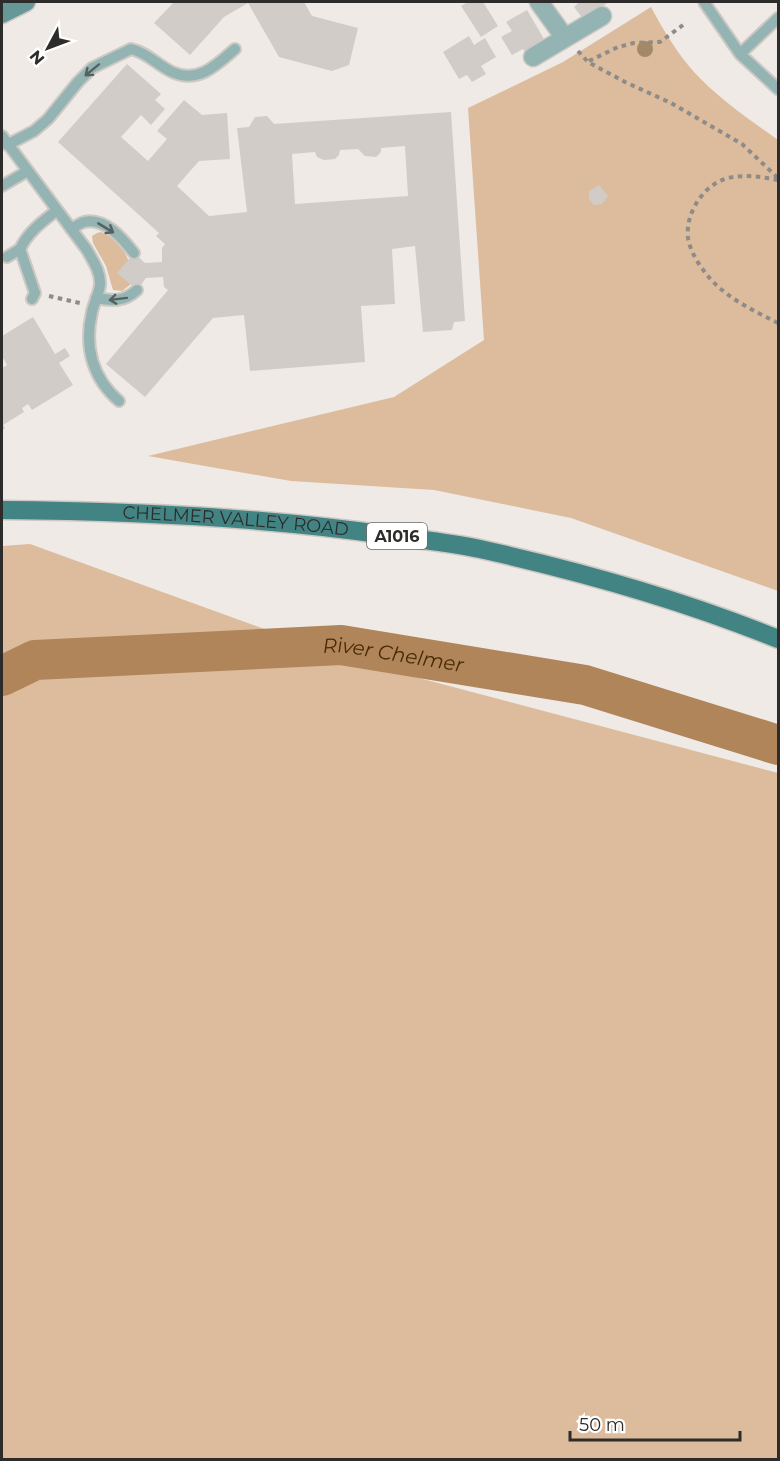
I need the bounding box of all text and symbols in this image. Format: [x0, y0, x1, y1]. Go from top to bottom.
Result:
north arrow [18, 18, 78, 78]
text: N [26, 46, 48, 69]
one-way arrow [84, 63, 100, 76]
one-way arrow [97, 222, 114, 234]
one-way arrow [109, 294, 128, 305]
street label: CHELMER VALLEY ROAD [122, 502, 350, 541]
road number: A1016 [367, 523, 427, 549]
water label: River Chelmer [322, 633, 466, 677]
scale bar [570, 1404, 740, 1442]
text: 50 m [579, 1414, 625, 1436]

